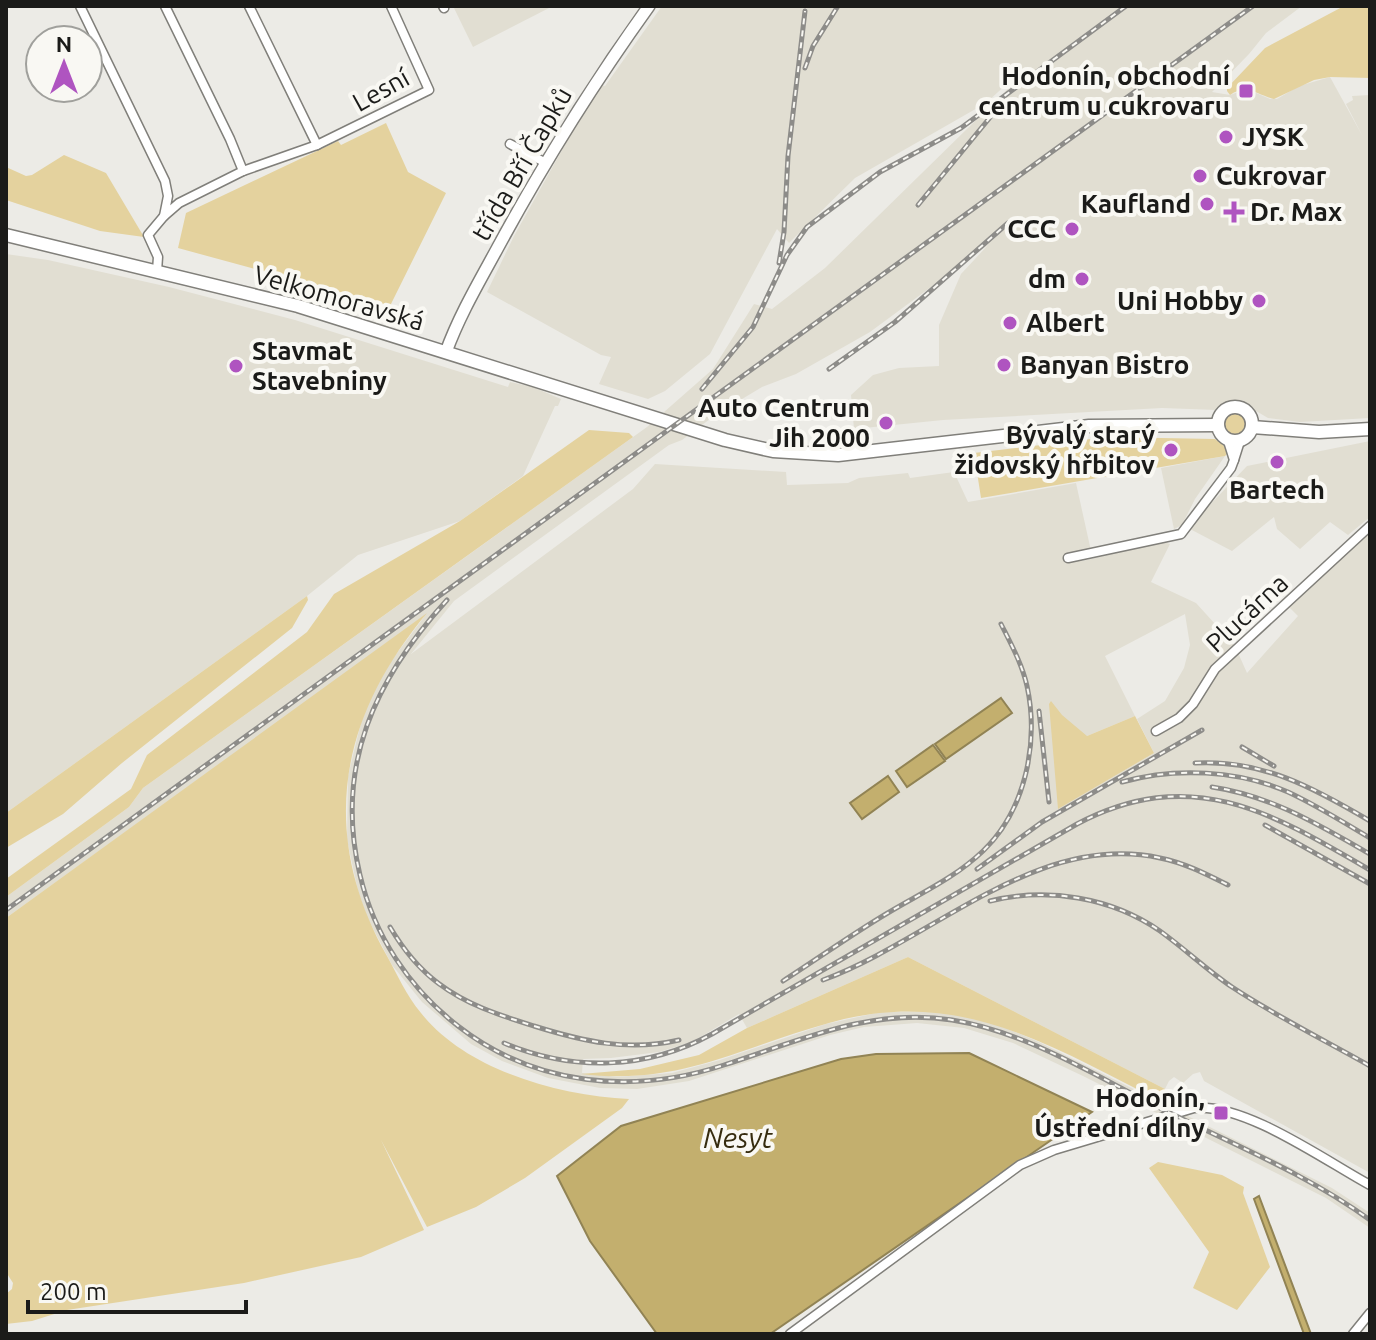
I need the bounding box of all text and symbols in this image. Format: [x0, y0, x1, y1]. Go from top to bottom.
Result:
north arrow [24, 24, 104, 104]
text: N [56, 31, 72, 56]
place label: Hodonín, obchodní centrum u cukrovaru [978, 61, 1230, 120]
street label: Lesní [347, 62, 415, 117]
street label: třída Bří Čapků [466, 82, 577, 245]
marker: Hodonín, obchodní centrum u cukrovaru [1237, 82, 1255, 100]
place label: JYSK [1242, 122, 1305, 151]
marker: JYSK [1217, 128, 1235, 146]
place label: Cukrovar [1216, 161, 1327, 190]
marker: Cukrovar [1191, 167, 1209, 185]
place label: Kaufland [1081, 189, 1191, 218]
marker: Kaufland [1198, 195, 1216, 213]
place label: Dr. Max [1250, 197, 1342, 226]
marker: Dr. Max [1225, 203, 1243, 221]
place label: CCC [1007, 214, 1056, 243]
marker: CCC [1063, 220, 1081, 238]
street label: Velkomoravská [251, 259, 428, 336]
place label: dm [1028, 264, 1066, 293]
marker: dm [1073, 270, 1091, 288]
place label: Uni Hobby [1117, 286, 1243, 315]
marker: Uni Hobby [1250, 292, 1268, 310]
place label: Albert [1026, 308, 1105, 337]
marker: Albert [1001, 314, 1019, 332]
place label: Stavmat Stavebniny [252, 336, 387, 395]
place label: Banyan Bistro [1020, 350, 1189, 379]
marker: Banyan Bistro [995, 356, 1013, 374]
marker: Stavmat Stavebniny [227, 357, 245, 375]
place label: Auto Centrum Jih 2000 [698, 393, 870, 452]
marker: Auto Centrum Jih 2000 [877, 414, 895, 432]
place label: Bývalý starý židovský hřbitov [954, 420, 1155, 479]
marker: Bývalý starý židovský hřbitov [1162, 441, 1180, 459]
marker: Bartech [1268, 453, 1286, 471]
place label: Bartech [1229, 475, 1325, 504]
street label: Plucárna [1200, 568, 1293, 658]
place label: Hodonín, Ústřední dílny [1034, 1083, 1205, 1142]
marker: Hodonín, Ústřední dílny [1212, 1104, 1230, 1122]
water label: Nesyt [703, 1122, 774, 1153]
scale bar [28, 1264, 246, 1314]
text: 200 m [40, 1278, 107, 1305]

